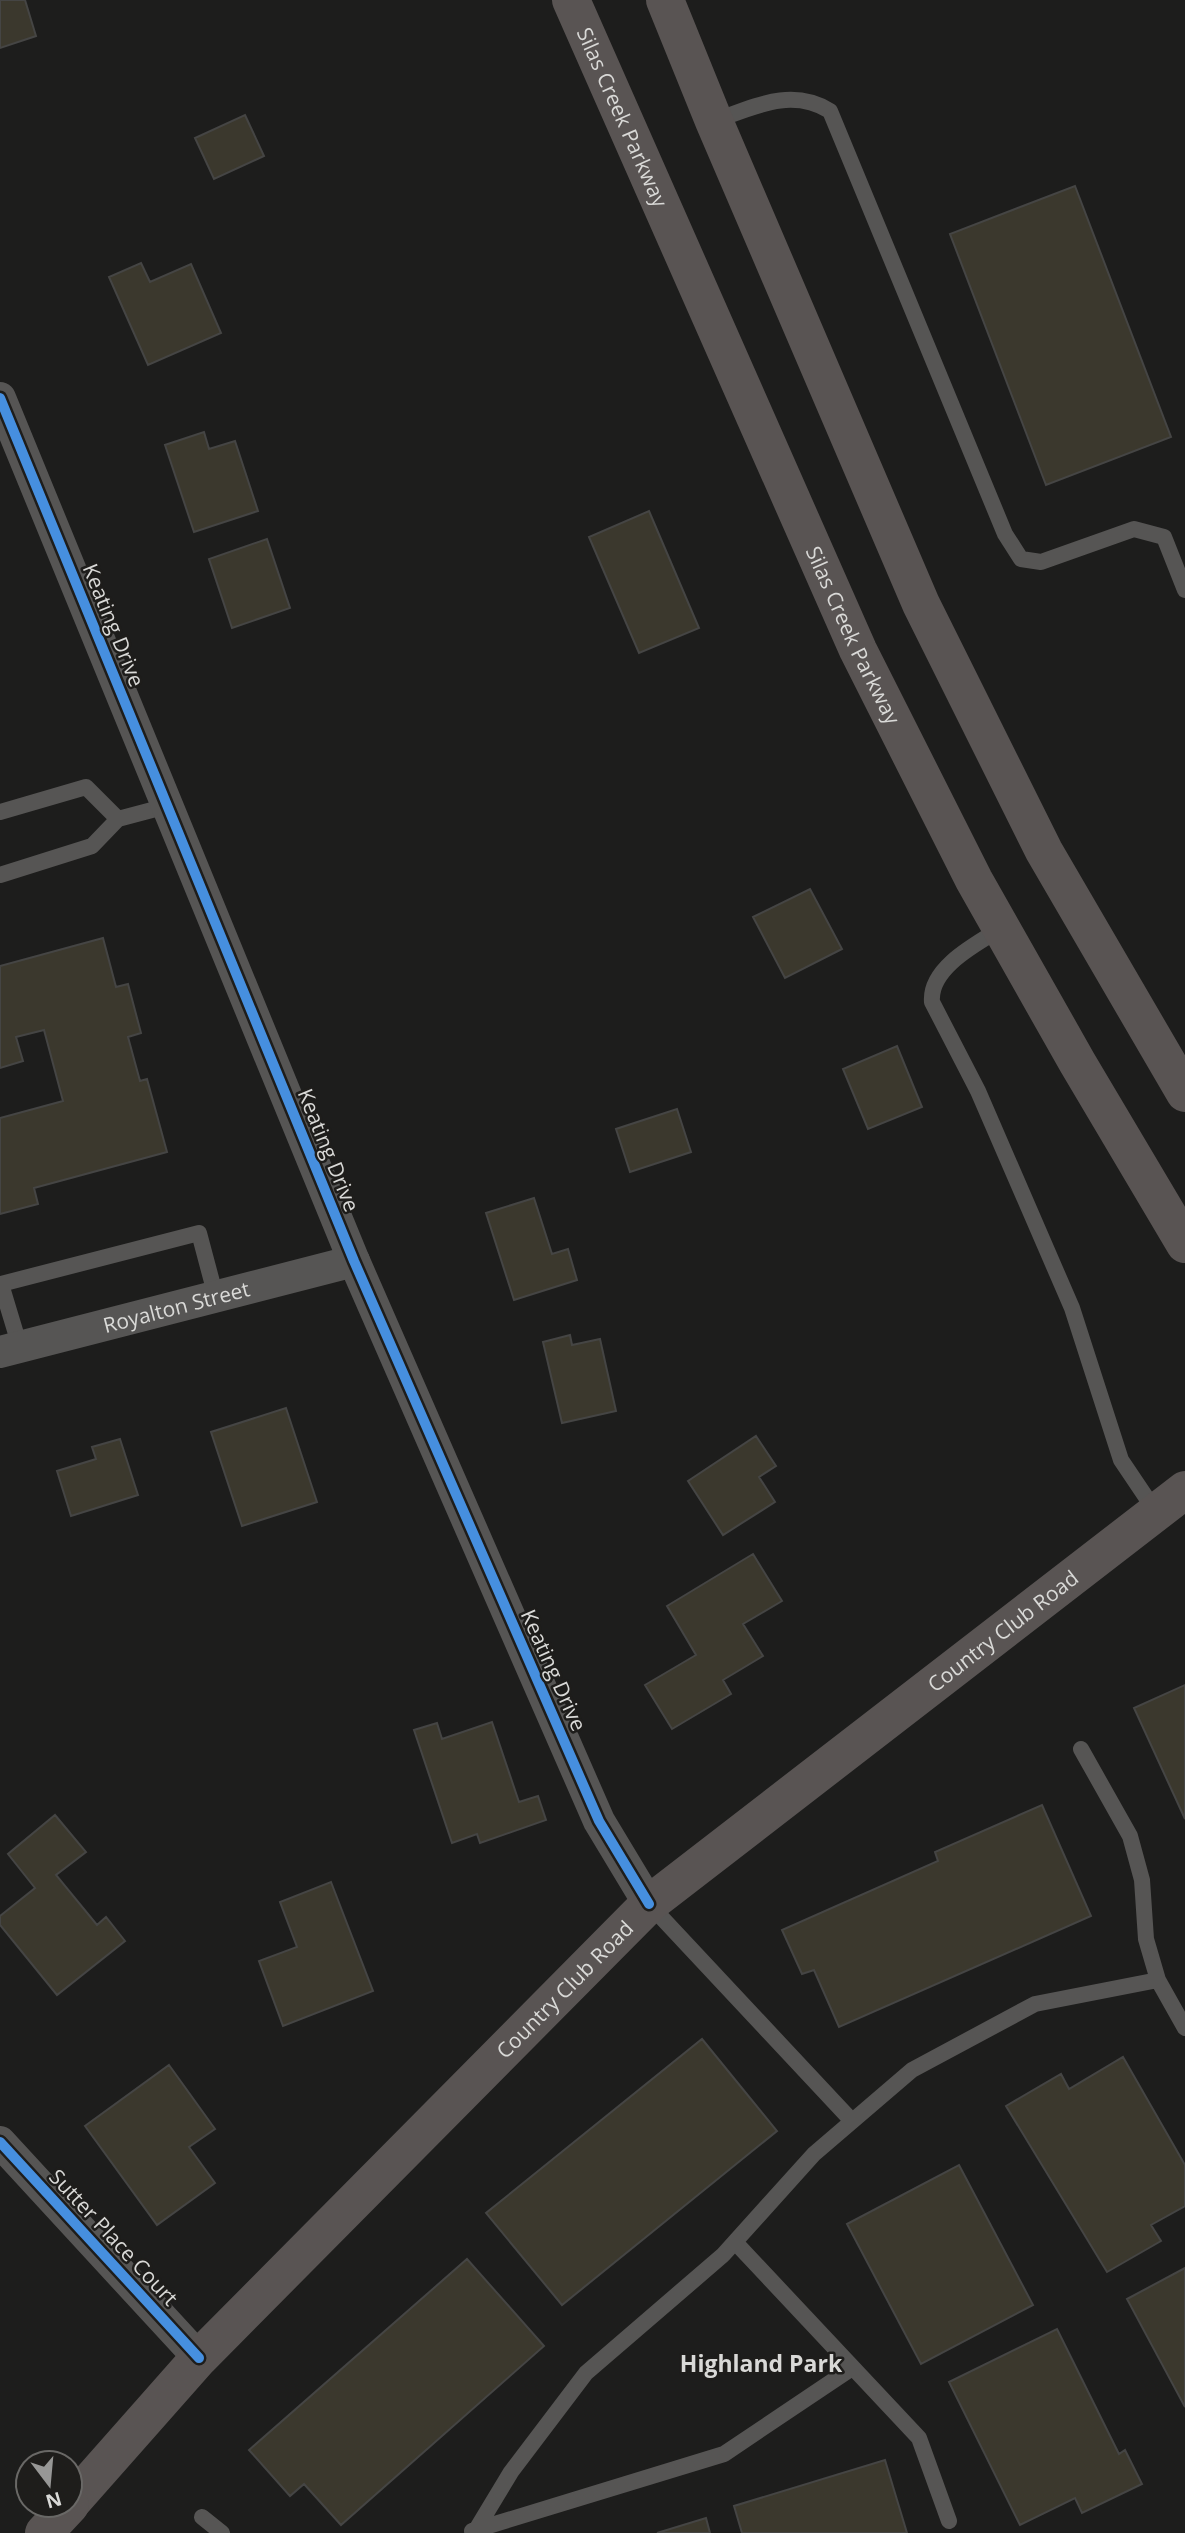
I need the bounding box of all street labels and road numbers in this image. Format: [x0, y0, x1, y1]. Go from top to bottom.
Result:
street label: Silas Creek Parkway [571, 23, 675, 212]
street label: Silas Creek Parkway [800, 542, 907, 729]
street label: Keating Drive [77, 559, 151, 691]
street label: Keating Drive [292, 1084, 366, 1216]
street label: Royalton Street [100, 1274, 253, 1339]
street label: Country Club Road [921, 1564, 1084, 1698]
street label: Keating Drive [515, 1605, 593, 1735]
street label: Country Club Road [490, 1914, 639, 2064]
street label: Sutter Place Court [43, 2163, 185, 2311]

